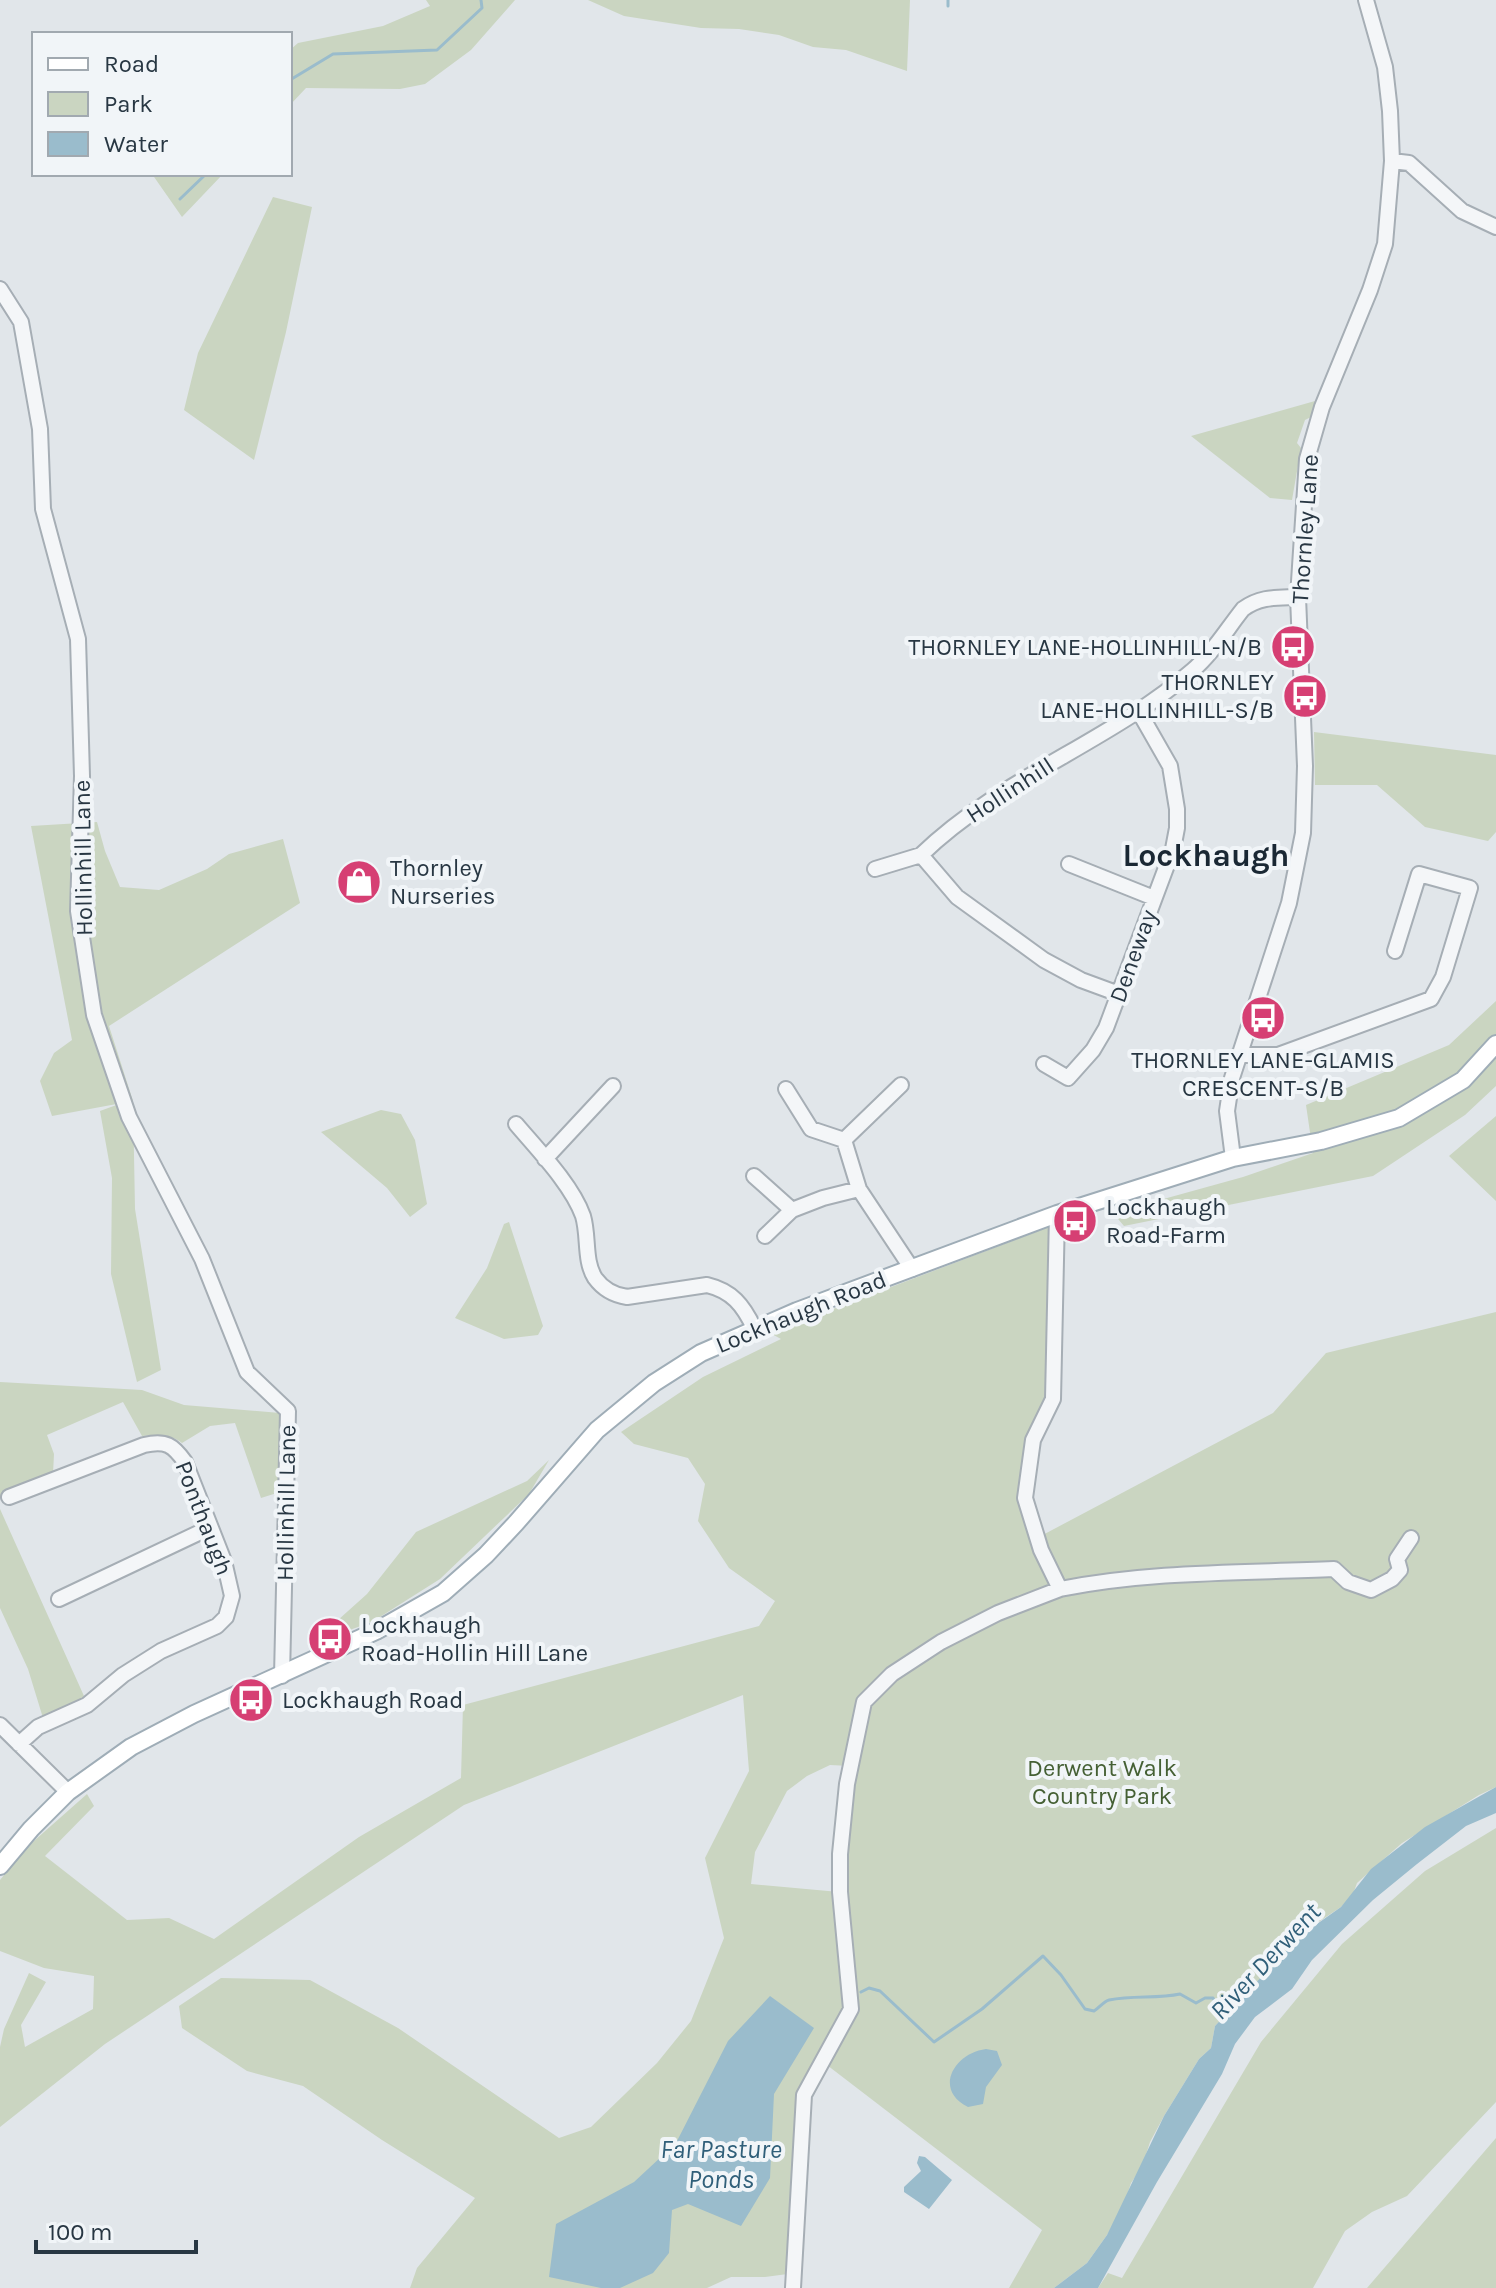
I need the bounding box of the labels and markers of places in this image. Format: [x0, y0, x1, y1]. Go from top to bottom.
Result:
bus stop icon: THORNLEY LANE-HOLLINHILL-N/B [1269, 623, 1317, 671]
place label: THORNLEY LANE-HOLLINHILL-N/B [908, 633, 1262, 661]
place label: THORNLEY LANE-HOLLINHILL-S/B [1040, 668, 1274, 724]
bus stop icon: THORNLEY LANE-HOLLINHILL-S/B [1281, 672, 1329, 720]
place label: Thornley Nurseries [390, 854, 495, 910]
shop icon: Thornley Nurseries [335, 858, 383, 906]
bus stop icon: THORNLEY LANE-GLAMIS CRESCENT-S/B [1239, 994, 1287, 1042]
place label: THORNLEY LANE-GLAMIS CRESCENT-S/B [1131, 1046, 1395, 1102]
place label: Lockhaugh Road-Farm [1106, 1193, 1227, 1249]
bus stop icon: Lockhaugh Road-Farm [1051, 1197, 1099, 1245]
place label: Lockhaugh Road-Hollin Hill Lane [361, 1611, 588, 1667]
bus stop icon: Lockhaugh Road-Hollin Hill Lane [306, 1615, 354, 1663]
bus stop icon: Lockhaugh Road [227, 1676, 275, 1724]
place label: Lockhaugh Road [282, 1686, 463, 1714]

